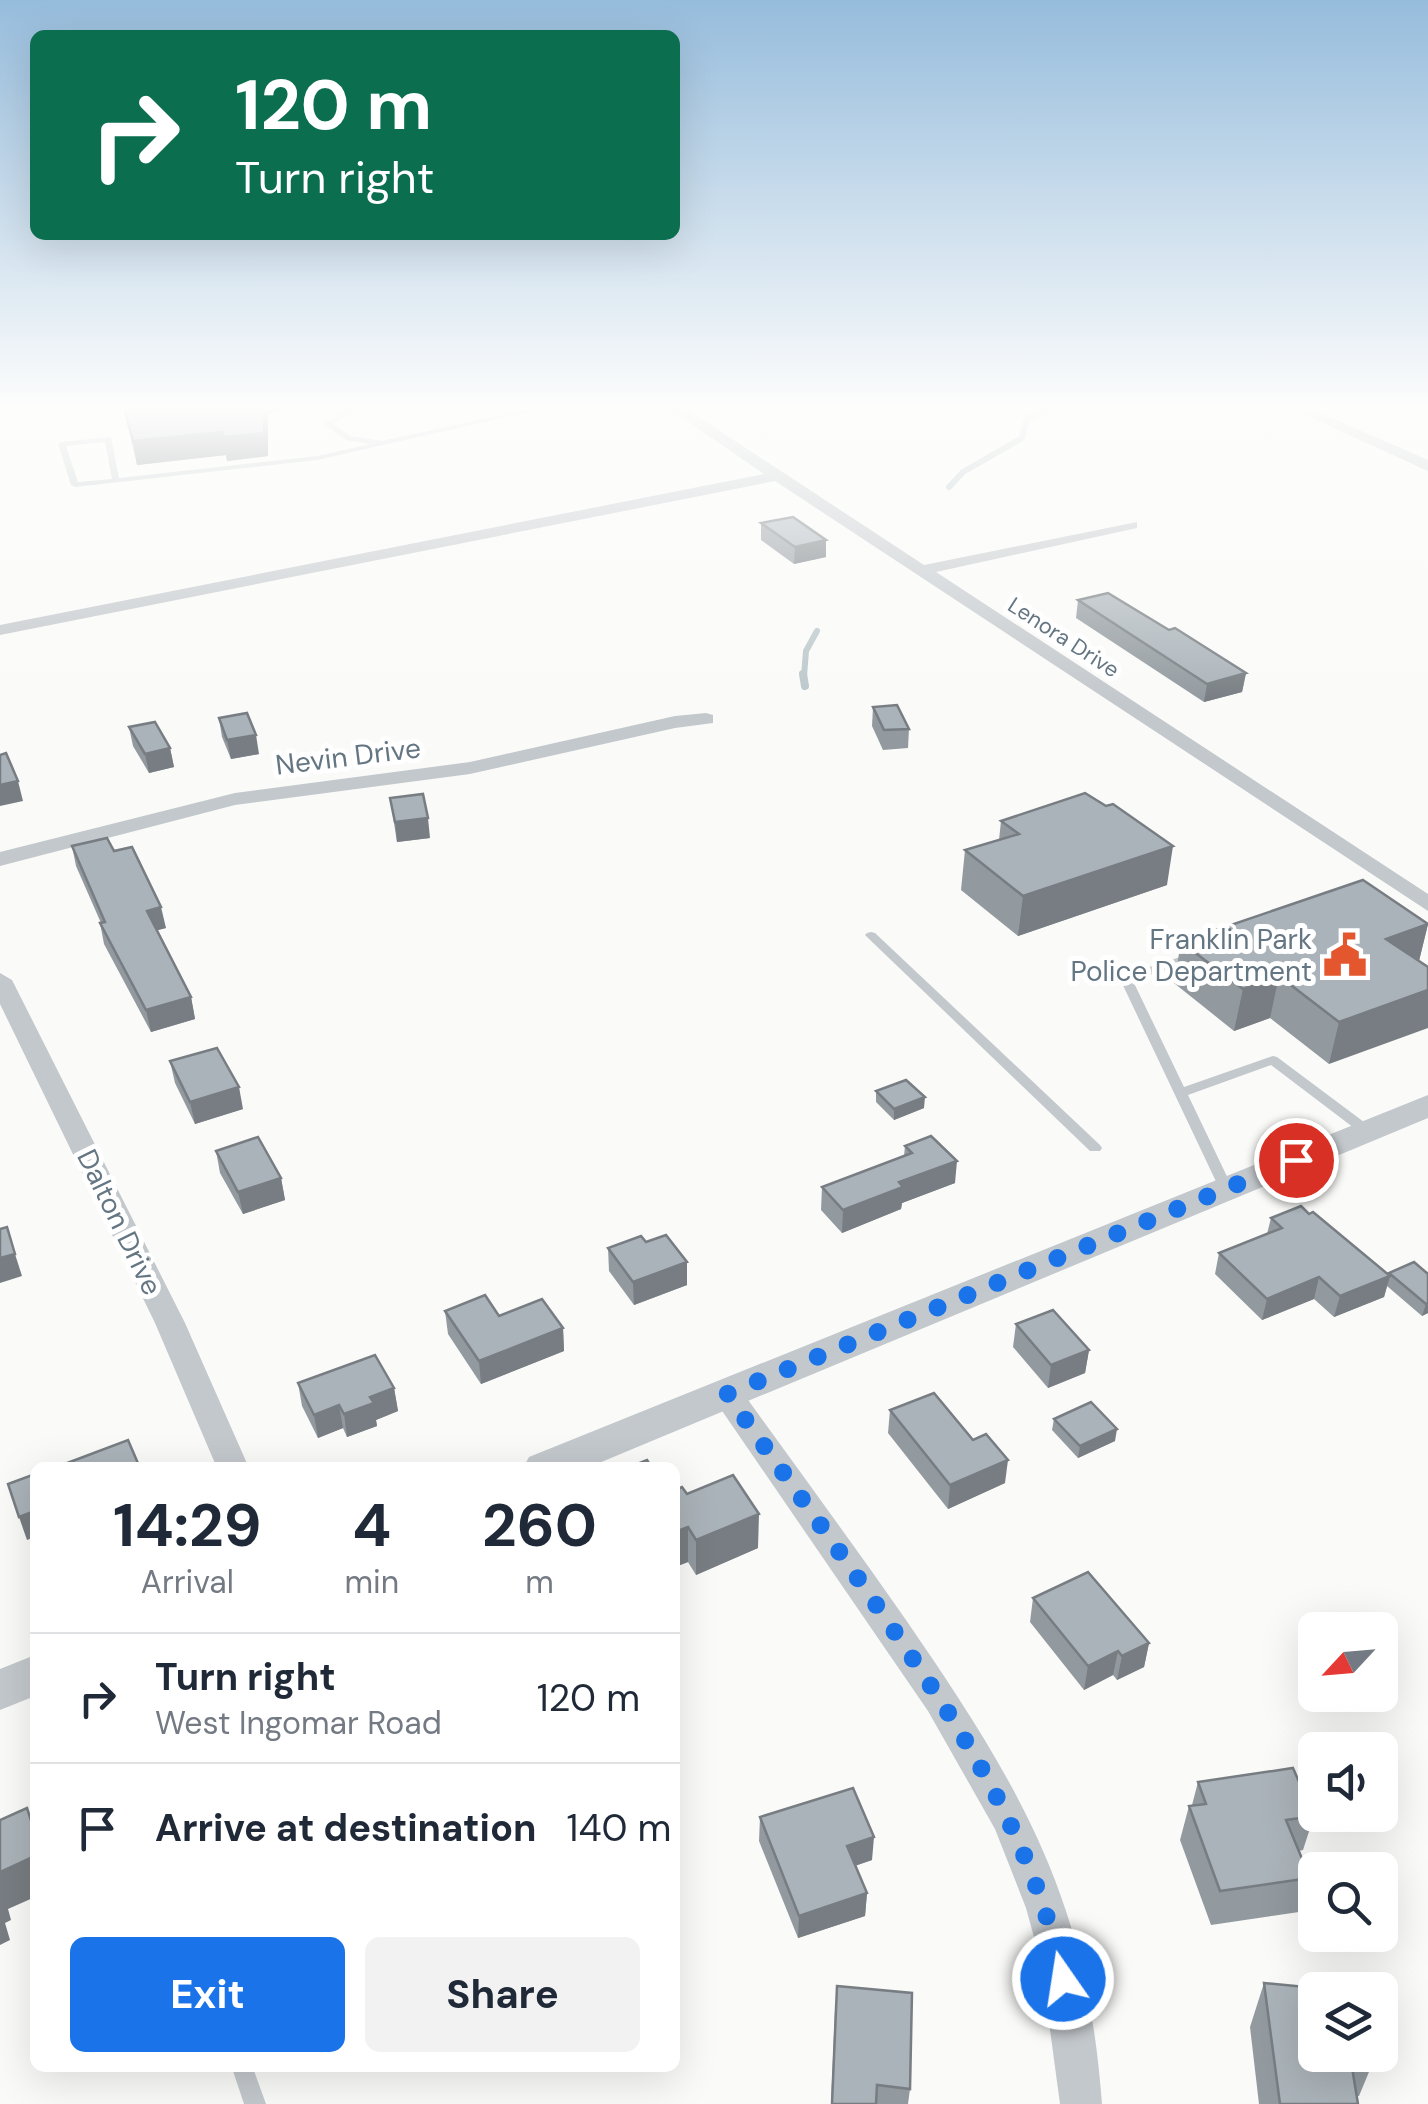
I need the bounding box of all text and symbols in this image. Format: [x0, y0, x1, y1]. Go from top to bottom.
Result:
text: 120 m [235, 60, 432, 151]
icon: right [70, 70, 200, 200]
text: Turn right [235, 148, 434, 207]
street label: Lenora Drive [1002, 591, 1125, 684]
street label: Nevin Drive [273, 729, 423, 784]
place label: Franklin Park Police Department [1070, 921, 1312, 990]
public building icon: Franklin Park Police Department [1321, 931, 1369, 979]
pin [1254, 1118, 1339, 1203]
icon: arrive [1269, 1133, 1324, 1188]
street label: Dalton Drive [68, 1143, 171, 1301]
text: 14:29 [113, 1486, 262, 1565]
text: 4 [352, 1486, 391, 1565]
text: 260 [482, 1486, 597, 1565]
text: Arrival [141, 1561, 234, 1603]
text: min [345, 1561, 399, 1603]
text: m [525, 1561, 554, 1603]
north arrow [1298, 1612, 1398, 1712]
map controls [1298, 1612, 1398, 2072]
text: Turn right [155, 1652, 336, 1702]
icon: right [70, 1671, 125, 1726]
text: 120 m [537, 1673, 640, 1723]
text: West Ingomar Road [155, 1702, 442, 1744]
button: sound [1298, 1732, 1398, 1832]
icon: arrive [70, 1801, 125, 1856]
text: Arrive at destination [155, 1803, 537, 1853]
text: 140 m [567, 1803, 671, 1853]
button: search [1298, 1852, 1398, 1952]
position arrow [1011, 1927, 1115, 2031]
button: Exit [70, 1937, 345, 2052]
button: Share [365, 1937, 640, 2052]
button: layers [1298, 1972, 1398, 2072]

